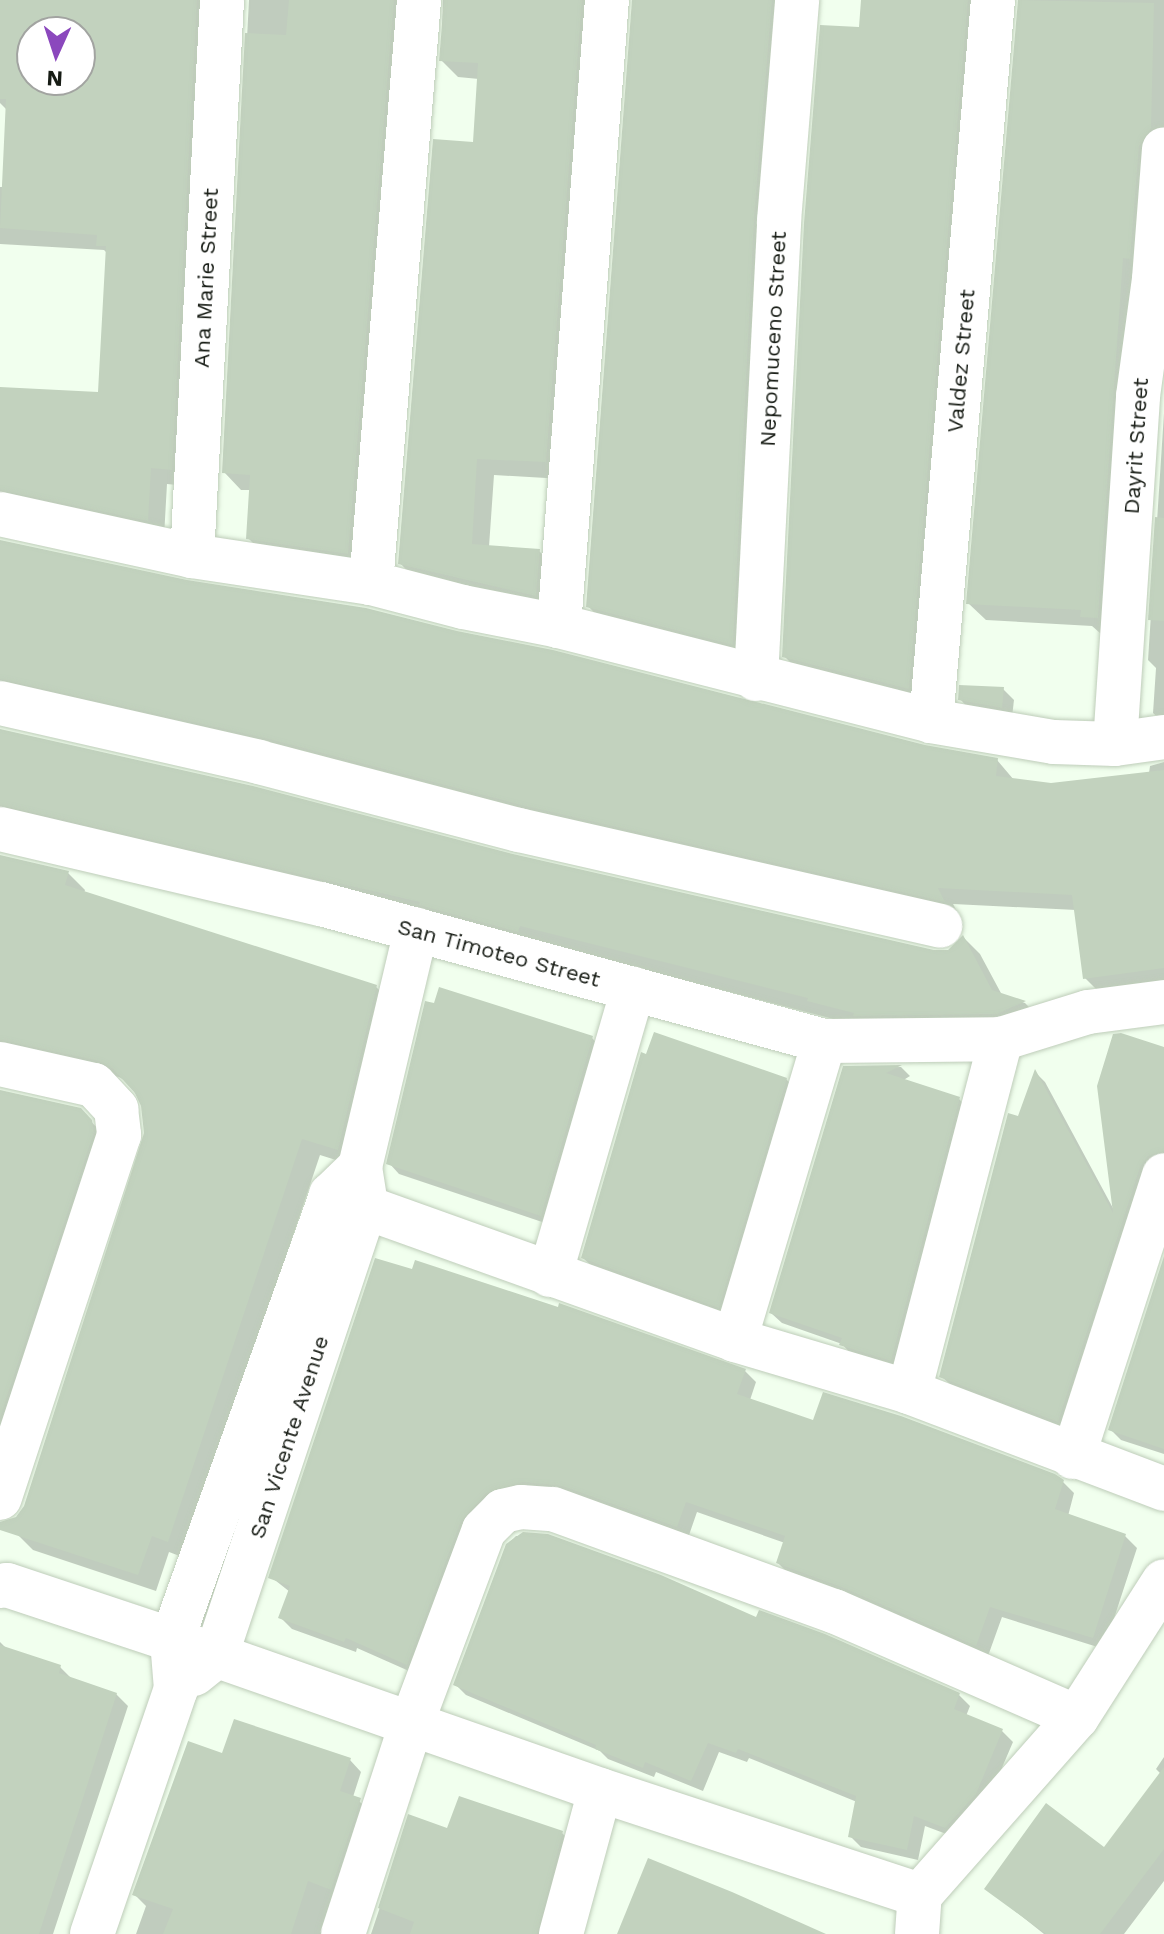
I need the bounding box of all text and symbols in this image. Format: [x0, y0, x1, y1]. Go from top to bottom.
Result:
north arrow [16, 16, 96, 96]
text: N [46, 66, 64, 91]
street label: Ana Marie Street [188, 187, 224, 369]
street label: Nepomuceno Street [754, 231, 792, 447]
street label: Valdez Street [942, 288, 980, 434]
street label: Dayrit Street [1118, 377, 1154, 515]
street label: San Timoteo Street [395, 913, 603, 993]
street label: San Vicente Avenue [243, 1332, 335, 1542]

